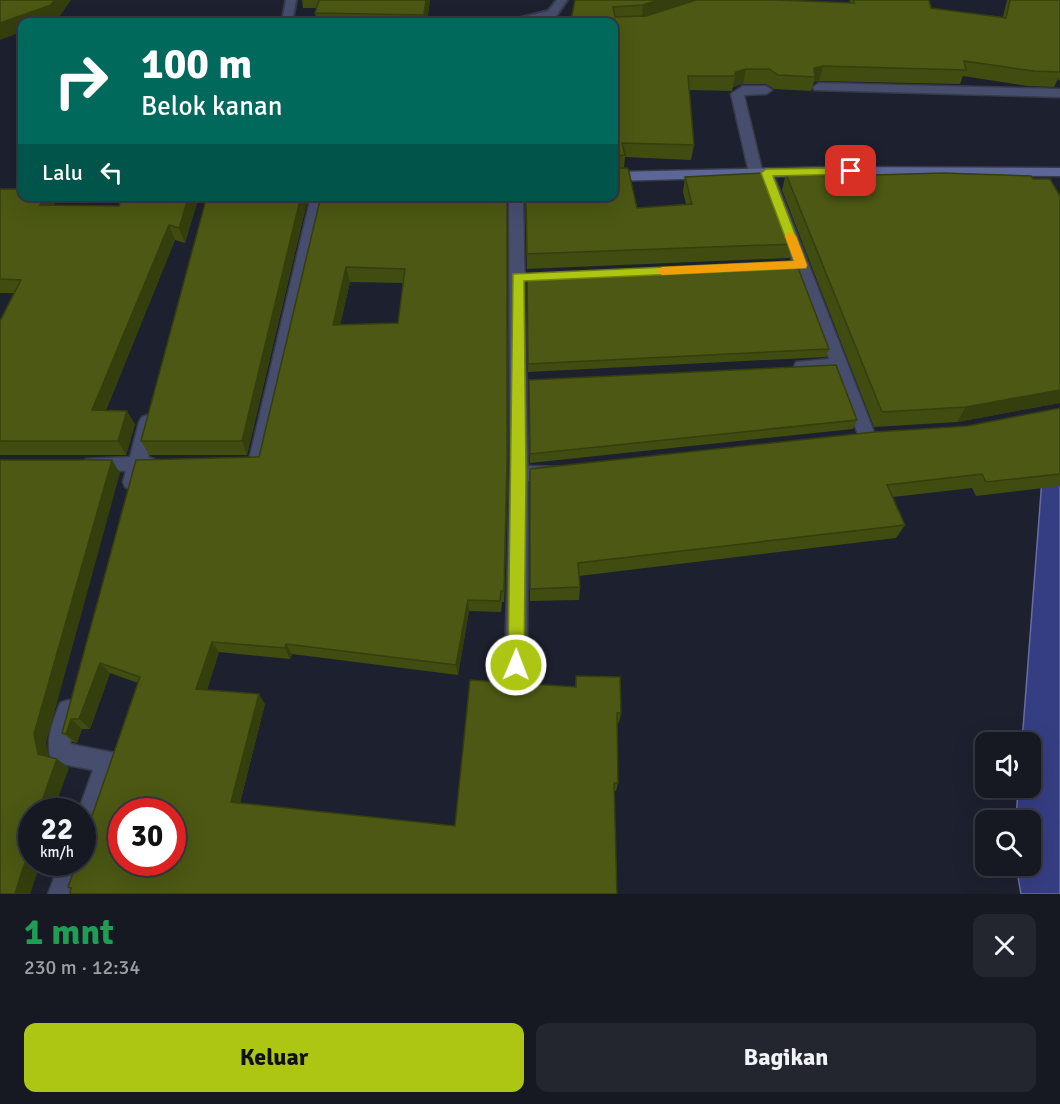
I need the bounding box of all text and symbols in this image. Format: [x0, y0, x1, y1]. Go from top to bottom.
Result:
text: 100 m [141, 39, 252, 90]
icon: right [42, 42, 120, 120]
text: Belok kanan [141, 90, 282, 123]
pin [825, 145, 876, 196]
icon: arrive [834, 154, 867, 187]
icon: left [95, 156, 128, 189]
text: Lalu [42, 159, 83, 186]
position arrow [484, 633, 548, 697]
map controls [975, 732, 1041, 876]
button: sound [975, 732, 1041, 798]
speed limit sign: 30 [108, 798, 186, 876]
button: search [975, 810, 1041, 876]
text: 22 [41, 811, 73, 848]
text: km/h [40, 843, 74, 861]
text: 1 mnt [24, 910, 114, 955]
button: close [973, 914, 1036, 977]
text: 230 m · 12:34 [24, 955, 140, 980]
button: Keluar [24, 1023, 524, 1092]
button: Bagikan [536, 1023, 1036, 1092]

